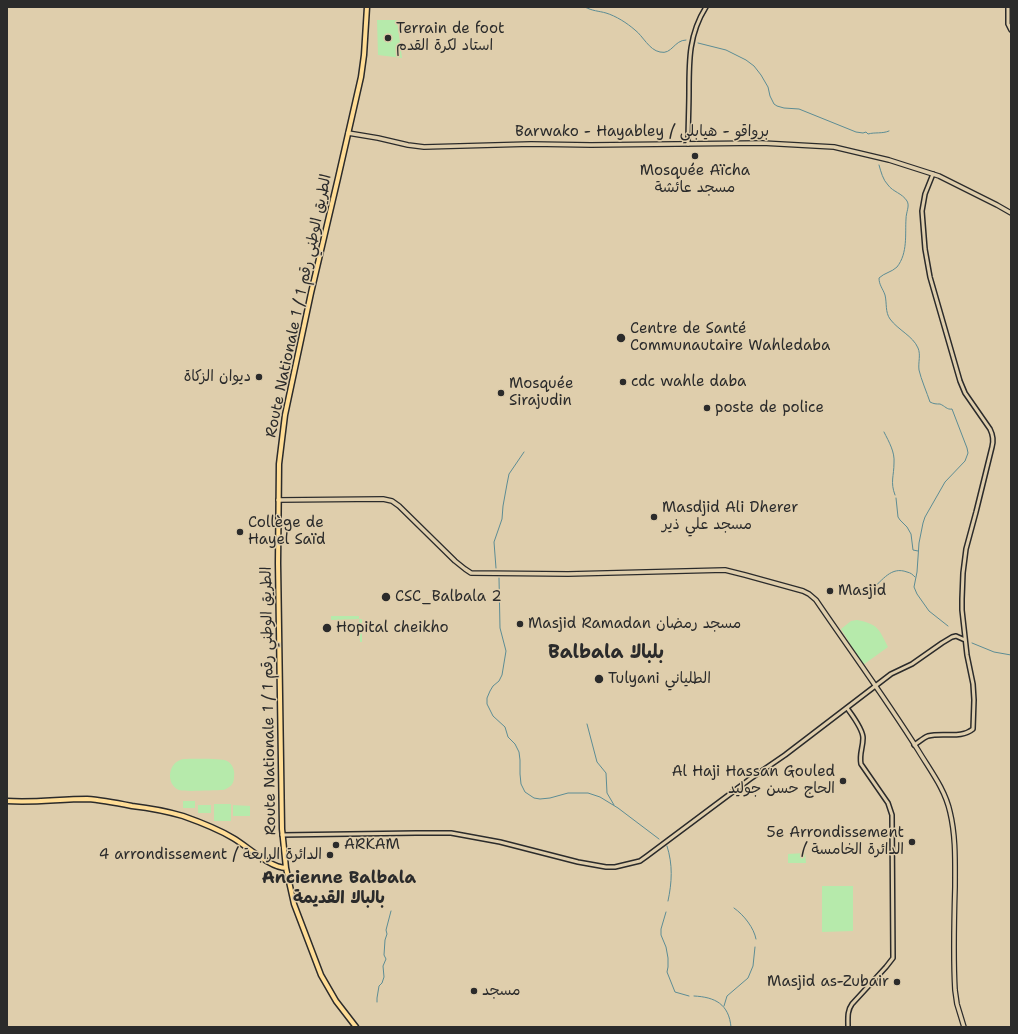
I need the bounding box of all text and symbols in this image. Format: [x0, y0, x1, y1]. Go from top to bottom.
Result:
place label: Terrain de foot استاد لكرة القدم [396, 20, 505, 55]
marker: Terrain de foot استاد لكرة القدم [383, 33, 393, 43]
street label: Barwako - Hayabley / برواقو - هيابلي [515, 123, 769, 141]
marker: Mosquée Aïcha مسجد عائشة [690, 151, 700, 161]
place label: Mosquée Aïcha مسجد عائشة [640, 162, 750, 197]
street label: Route Nationale 1 / الطريق الوطني رقم 1 [262, 173, 336, 439]
place label: Centre de Santé Communautaire Wahledaba [630, 320, 830, 355]
marker: Centre de Santé Communautaire Wahledaba [615, 332, 627, 344]
place label: ديوان الزكاة [184, 368, 251, 386]
marker: ديوان الزكاة [254, 372, 264, 382]
place label: cdc wahle daba [631, 373, 746, 391]
place label: Mosquée Sirajudin [509, 375, 574, 410]
marker: cdc wahle daba [618, 377, 628, 387]
marker: Mosquée Sirajudin [496, 388, 506, 398]
place label: poste de police [715, 399, 824, 417]
marker: poste de police [702, 403, 712, 413]
place label: Masdjid Ali Dherer مسجد علي ذير [662, 499, 798, 534]
marker: Masdjid Ali Dherer مسجد علي ذير [649, 512, 659, 522]
place label: Collège de Hayel Saïd [248, 514, 325, 549]
marker: Collège de Hayel Saïd [235, 527, 245, 537]
street label: Route Nationale 1 / الطريق الوطني رقم 1 [258, 566, 280, 836]
place label: Masjid [838, 582, 886, 600]
marker: Masjid [825, 586, 835, 596]
place label: CSC_Balbala 2 [395, 588, 502, 606]
marker: CSC_Balbala 2 [380, 591, 392, 603]
place label: Masjid Ramadan مسجد رمضان [528, 615, 741, 633]
place label: Hopital cheikho [336, 619, 449, 637]
marker: Masjid Ramadan مسجد رمضان [515, 619, 525, 629]
marker: Hopital cheikho [321, 622, 333, 634]
district label: Balbala بلبالا [548, 642, 664, 664]
place label: Tulyani الطلياني [608, 670, 711, 688]
marker: Tulyani الطلياني [593, 673, 605, 685]
place label: Al Haji Hassan Gouled الحاج حسن جوليد [672, 763, 835, 798]
marker: Al Haji Hassan Gouled الحاج حسن جوليد [838, 776, 848, 786]
place label: 5e Arrondissement / الدائرة الخامسة [766, 824, 904, 859]
place label: ARKAM [344, 836, 400, 854]
marker: 5e Arrondissement / الدائرة الخامسة [907, 837, 917, 847]
marker: ARKAM [331, 840, 341, 850]
place label: 4 arrondissement / الدائرة الرابعة [99, 846, 322, 864]
marker: 4 arrondissement / الدائرة الرابعة [325, 850, 335, 860]
district label: Ancienne Balbala بالبالا القديمة [262, 869, 416, 909]
place label: Masjid as-Zubair [767, 973, 889, 991]
marker: Masjid as-Zubair [892, 977, 902, 987]
place label: مسجد [482, 982, 521, 1000]
marker: مسجد [469, 986, 479, 996]

